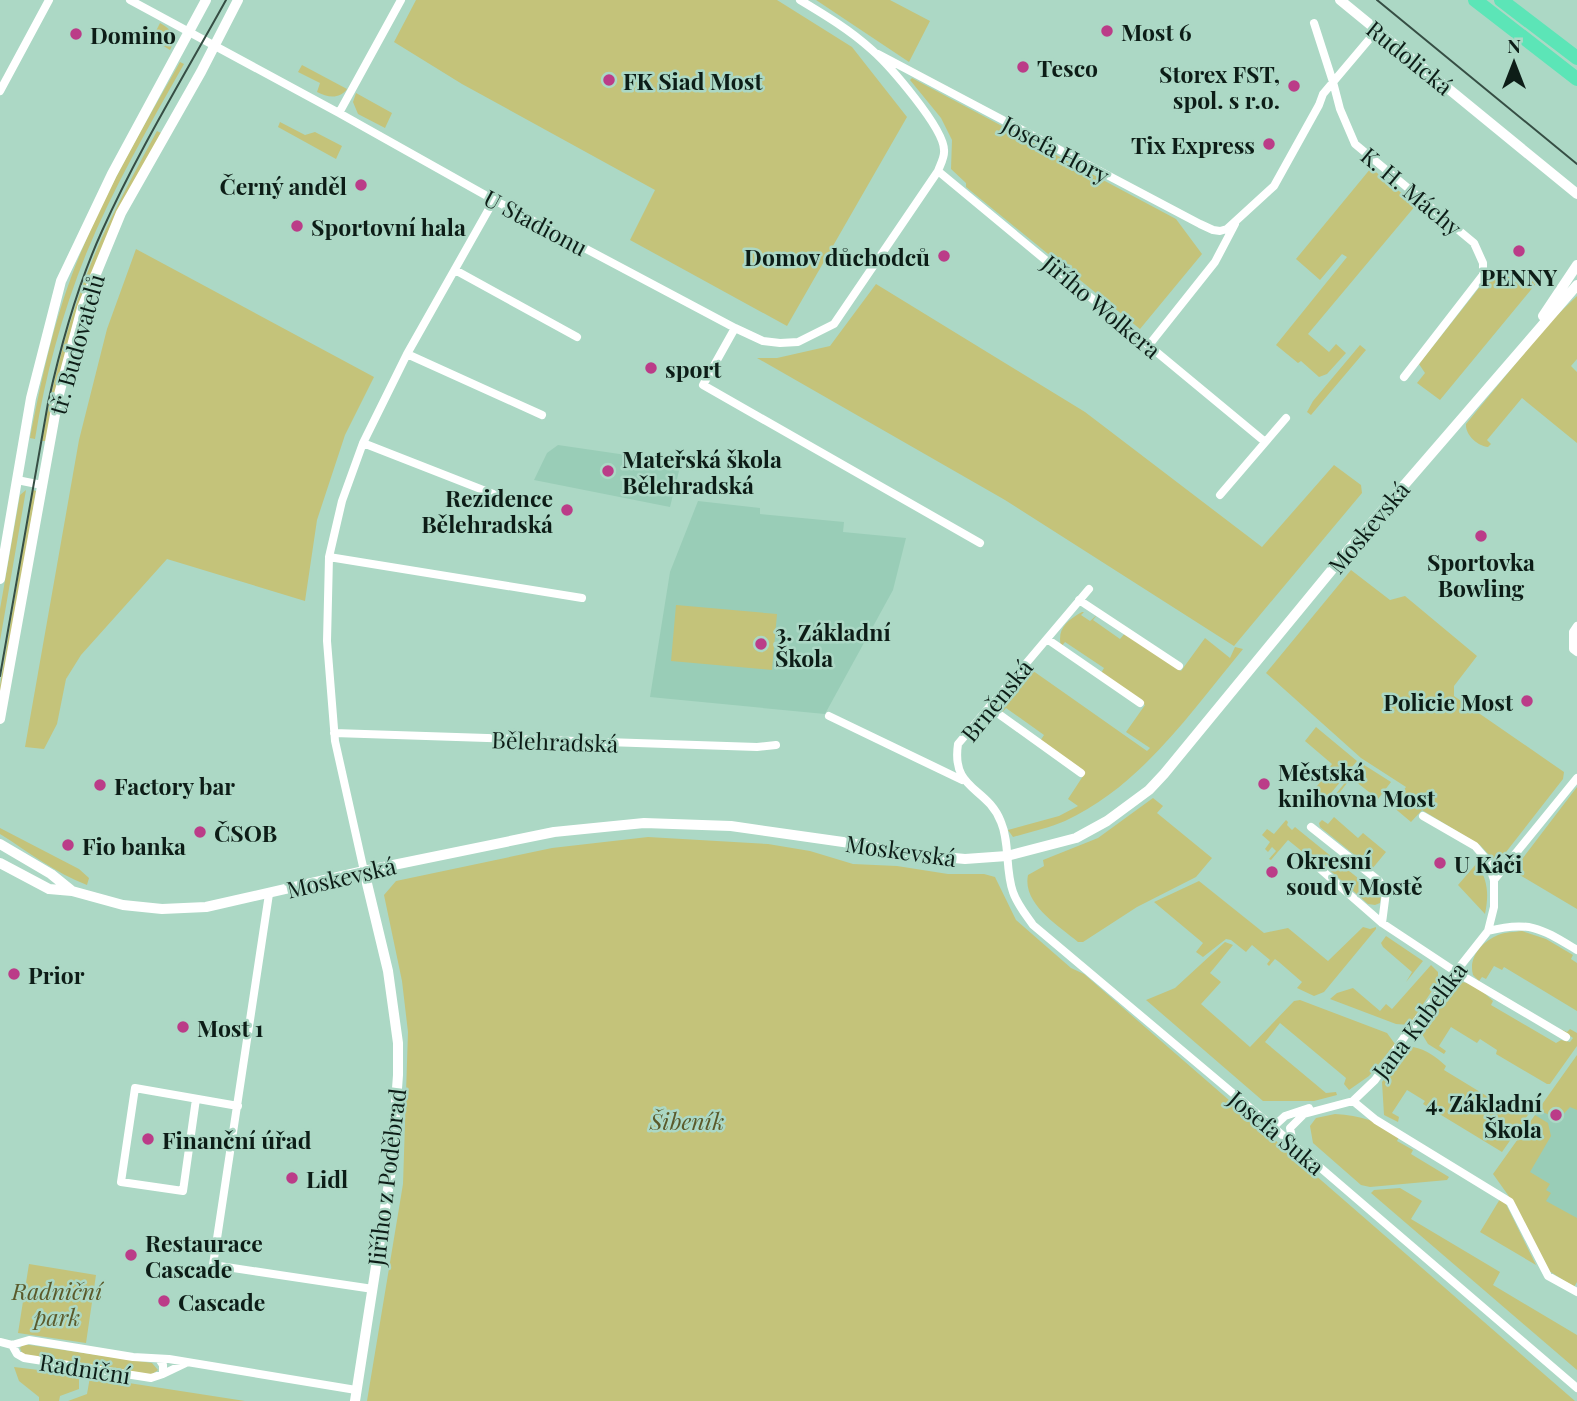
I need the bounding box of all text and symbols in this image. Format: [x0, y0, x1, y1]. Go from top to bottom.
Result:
street label: Rudolická [1360, 13, 1460, 102]
place label: Most 6 [1121, 16, 1192, 47]
place label: Domino [90, 19, 176, 50]
marker: Most 6 [1099, 23, 1115, 39]
marker: Domino [68, 26, 84, 42]
north arrow [1479, 28, 1549, 98]
text: N [1507, 32, 1521, 58]
place label: Tesco [1037, 52, 1098, 83]
place label: Storex FST, spol. s r.o. [1159, 58, 1280, 115]
marker: Tesco [1015, 59, 1031, 75]
place label: FK Siad Most [623, 65, 763, 96]
marker: FK Siad Most [601, 72, 617, 88]
marker: Storex FST, spol. s r.o. [1286, 78, 1302, 94]
street label: Josefa Hory [996, 107, 1116, 190]
place label: Tix Express [1131, 129, 1255, 160]
marker: Tix Express [1261, 136, 1277, 152]
street label: K. H. Máchy [1355, 140, 1469, 243]
place label: Černý anděl [220, 170, 347, 201]
marker: Černý anděl [353, 177, 369, 193]
street label: U Stadionu [479, 182, 593, 262]
place label: Sportovní hala [311, 211, 466, 242]
marker: Sportovní hala [289, 218, 305, 234]
place label: Domov důchodců [744, 241, 930, 272]
marker: PENNY [1511, 243, 1527, 259]
street label: Jiřího Wolkera [1035, 247, 1168, 365]
marker: Domov důchodců [936, 248, 952, 264]
place label: PENNY [1481, 261, 1558, 292]
street label: tř. Budovatelů [41, 270, 111, 418]
place label: sport [665, 353, 722, 384]
marker: sport [643, 360, 659, 376]
place label: Mateřská škola Bělehradská [622, 443, 782, 500]
marker: Mateřská škola Bělehradská [600, 463, 616, 479]
street label: Moskevská [1320, 474, 1416, 580]
place label: Rezidence Bělehradská [421, 482, 553, 539]
marker: Rezidence Bělehradská [559, 502, 575, 518]
marker: Sportovka Bowling [1473, 528, 1489, 544]
place label: Sportovka Bowling [1427, 546, 1535, 603]
place label: 3. Základní Škola [775, 616, 891, 673]
marker: 3. Základní Škola [753, 636, 769, 652]
street label: Brněnská [953, 652, 1039, 748]
place label: Policie Most [1383, 686, 1514, 717]
marker: Policie Most [1519, 693, 1535, 709]
street label: Bělehradská [491, 723, 619, 759]
place label: Městská knihovna Most [1278, 756, 1436, 813]
place label: Factory bar [114, 770, 235, 801]
marker: Městská knihovna Most [1256, 776, 1272, 792]
marker: Factory bar [92, 777, 108, 793]
place label: ČSOB [214, 817, 277, 848]
marker: ČSOB [192, 824, 208, 840]
street label: Moskevská [844, 827, 959, 873]
place label: Fio banka [82, 830, 186, 861]
marker: Fio banka [60, 837, 76, 853]
place label: Okresní soud v Mostě [1286, 844, 1423, 901]
place label: U Káči [1454, 848, 1522, 879]
street label: Moskevská [283, 849, 399, 905]
marker: U Káči [1432, 855, 1448, 871]
marker: Okresní soud v Mostě [1264, 864, 1280, 880]
street label: Jana Kubelíka [1364, 955, 1474, 1086]
place label: Prior [28, 959, 85, 990]
marker: Prior [6, 966, 22, 982]
place label: Most 1 [197, 1012, 264, 1043]
marker: Most 1 [175, 1019, 191, 1035]
street label: Josefa Suka [1222, 1082, 1332, 1181]
street label: Jiřího z Poděbrad [360, 1087, 412, 1268]
place label: 4. Základní Škola [1425, 1087, 1542, 1144]
park label: Šibeník [649, 1105, 725, 1136]
marker: 4. Základní Škola [1548, 1107, 1564, 1123]
place label: Finanční úřad [162, 1124, 312, 1155]
marker: Finanční úřad [140, 1131, 156, 1147]
place label: Lidl [306, 1163, 348, 1194]
marker: Lidl [284, 1170, 300, 1186]
place label: Restaurace Cascade [145, 1227, 263, 1284]
marker: Restaurace Cascade [123, 1247, 139, 1263]
park label: Radniční park [11, 1275, 104, 1332]
place label: Cascade [178, 1286, 265, 1317]
marker: Cascade [156, 1293, 172, 1309]
street label: Radniční [37, 1346, 133, 1391]

